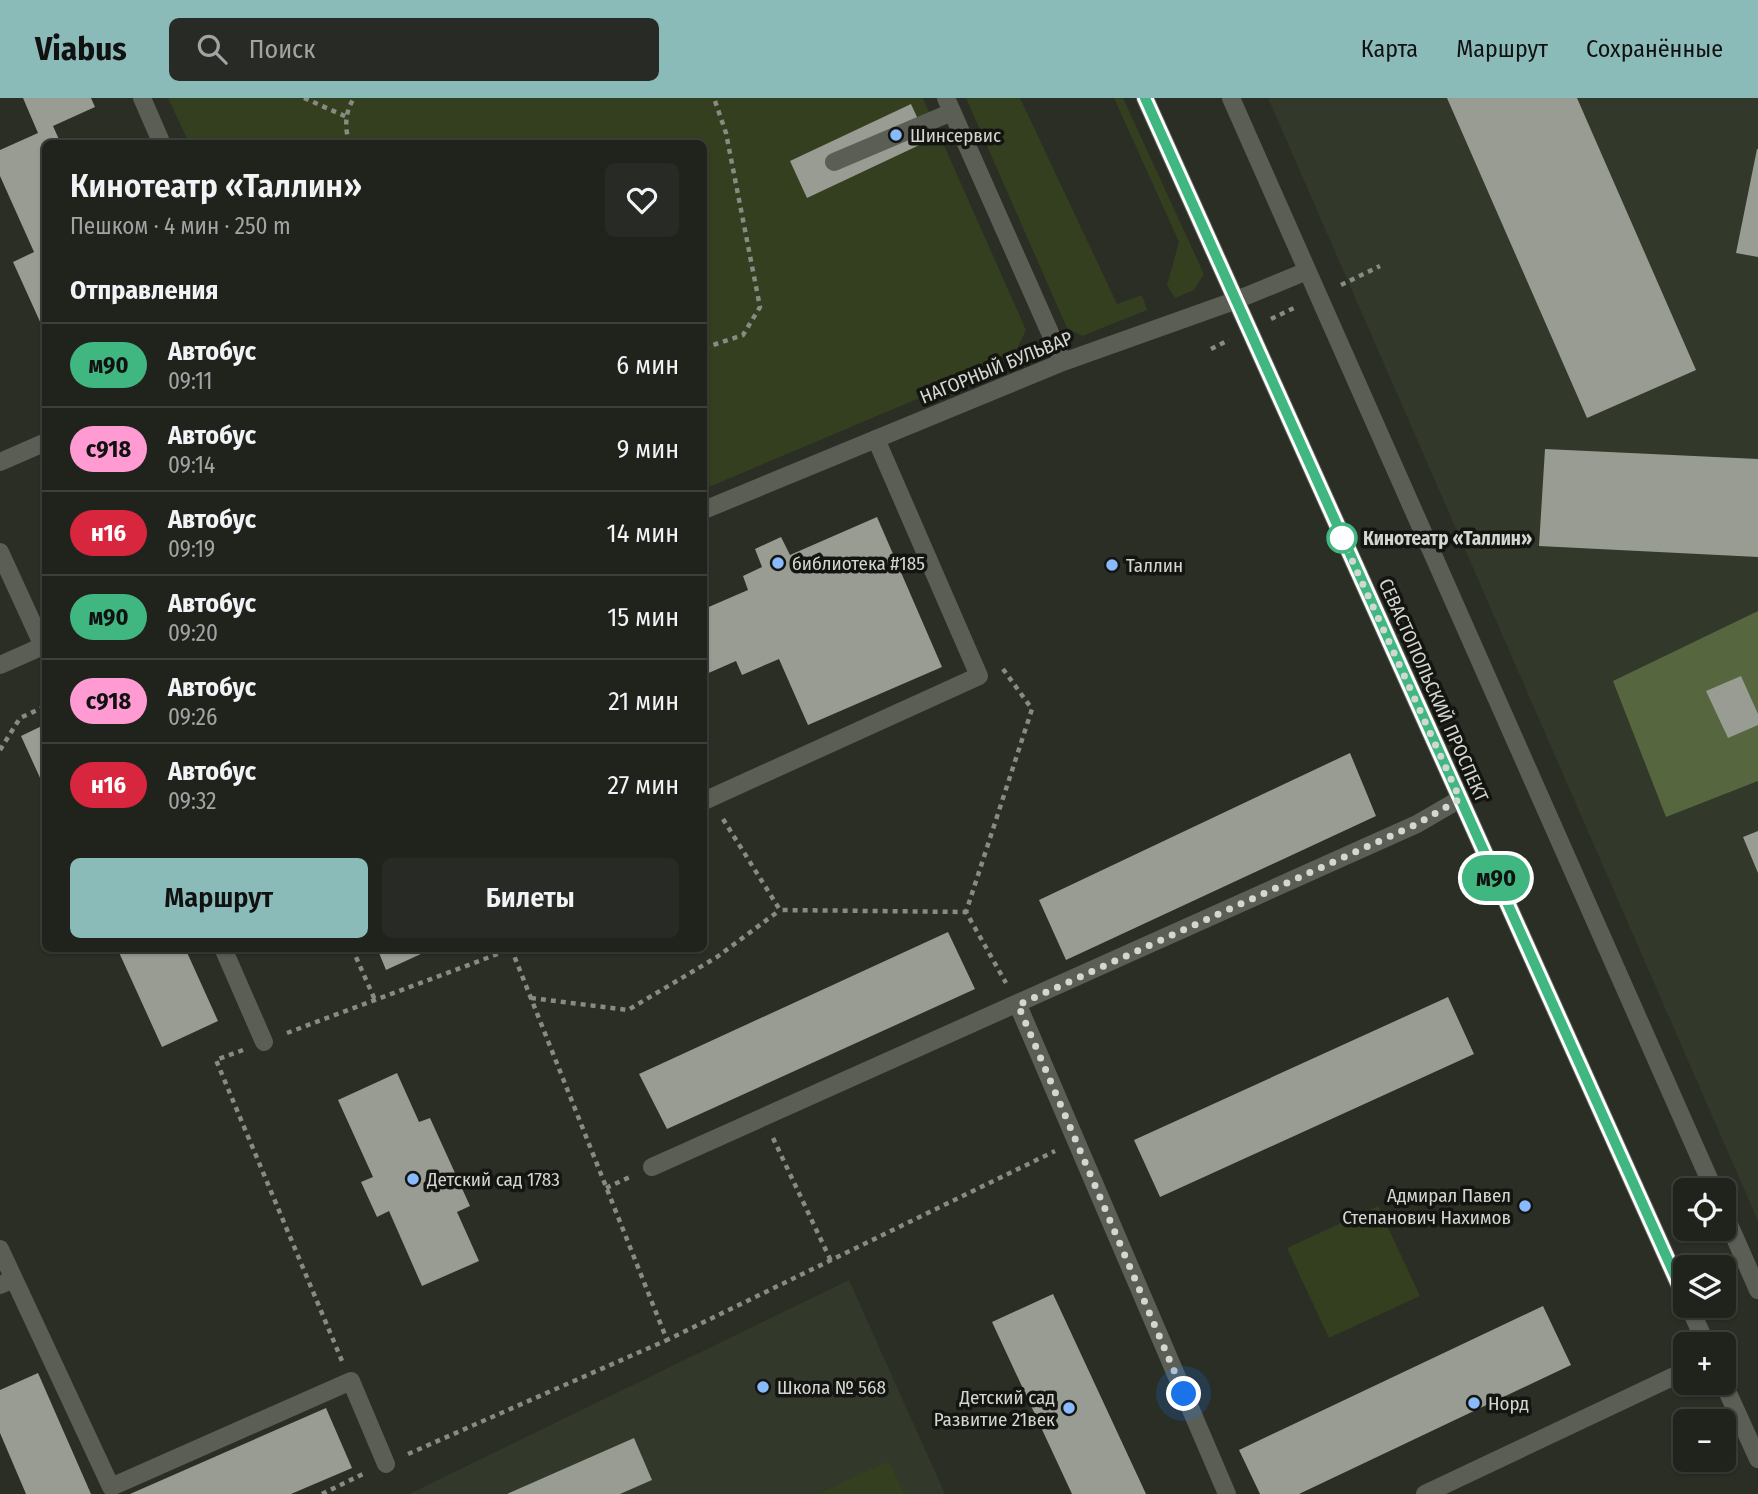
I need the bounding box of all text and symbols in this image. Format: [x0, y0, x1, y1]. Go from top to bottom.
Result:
search box [169, 18, 659, 81]
text: Viabus [35, 29, 127, 69]
icon: search [193, 30, 231, 68]
text: Поиск [249, 34, 315, 65]
text: Карта [1361, 35, 1418, 63]
text: Маршрут [1456, 35, 1548, 63]
text: Сохранённые [1586, 35, 1723, 63]
place label: Шинсервис [910, 124, 1001, 147]
marker: Шинсервис [888, 127, 904, 143]
button: heart [605, 163, 679, 237]
text: Кинотеатр «Таллин» [70, 166, 362, 206]
text: Пешком · 4 мин · 250 m [70, 212, 291, 240]
text: Отправления [70, 275, 219, 306]
street label: НАГОРНЫЙ БУЛЬВАР [917, 326, 1076, 409]
text: Автобус [168, 336, 256, 367]
text: 6 мин [616, 350, 679, 381]
text: м90 [88, 351, 129, 379]
text: 09:11 [168, 367, 213, 395]
text: Автобус [168, 420, 256, 451]
text: 9 мин [617, 434, 679, 465]
text: с918 [86, 435, 131, 463]
text: 09:14 [168, 451, 215, 479]
text: Автобус [168, 504, 256, 535]
text: 14 мин [607, 518, 679, 549]
text: н16 [91, 519, 126, 547]
marker: Кинотеатр «Таллин» [1327, 523, 1357, 553]
place label: Кинотеатр «Таллин» [1363, 527, 1532, 550]
text: 09:19 [168, 535, 215, 563]
place label: библиотека #185 [792, 552, 925, 575]
place label: Таллин [1126, 554, 1183, 577]
marker: библиотека #185 [770, 555, 786, 571]
marker: Таллин [1104, 557, 1120, 573]
street label: СЕВАСТОПОЛЬСКИЙ ПРОСПЕКТ [1374, 575, 1493, 806]
text: Автобус [168, 588, 256, 619]
text: 15 мин [607, 602, 679, 633]
text: м90 [88, 603, 129, 631]
text: 09:20 [168, 619, 218, 647]
text: Автобус [168, 672, 256, 703]
text: 21 мин [608, 686, 679, 717]
text: с918 [86, 687, 131, 715]
text: 09:26 [168, 703, 217, 731]
text: Автобус [168, 756, 256, 787]
text: 27 мин [607, 770, 679, 801]
text: н16 [91, 771, 126, 799]
text: 09:32 [168, 787, 216, 815]
line badge: м90 [1456, 855, 1536, 901]
button: Маршрут [70, 858, 368, 938]
button: Билеты [382, 858, 679, 938]
text: м90 [1476, 864, 1516, 892]
place label: Детский сад 1783 [426, 1168, 560, 1191]
marker: Детский сад 1783 [405, 1171, 421, 1187]
map controls [1673, 1178, 1736, 1472]
button: locate [1673, 1178, 1736, 1241]
place label: Адмирал Павел Степанович Нахимов [1342, 1184, 1511, 1229]
marker: Адмирал Павел Степанович Нахимов [1517, 1198, 1533, 1214]
button: layers [1673, 1255, 1736, 1318]
button: + [1673, 1332, 1736, 1395]
place label: Школа № 568 [777, 1376, 886, 1399]
your location [1166, 1376, 1201, 1411]
marker: Школа № 568 [755, 1379, 771, 1395]
place label: Детский сад Развитие 21век [934, 1386, 1055, 1431]
place label: Норд [1488, 1392, 1529, 1415]
marker: Норд [1466, 1395, 1482, 1411]
marker: Детский сад Развитие 21век [1061, 1400, 1077, 1416]
button: − [1673, 1409, 1736, 1472]

